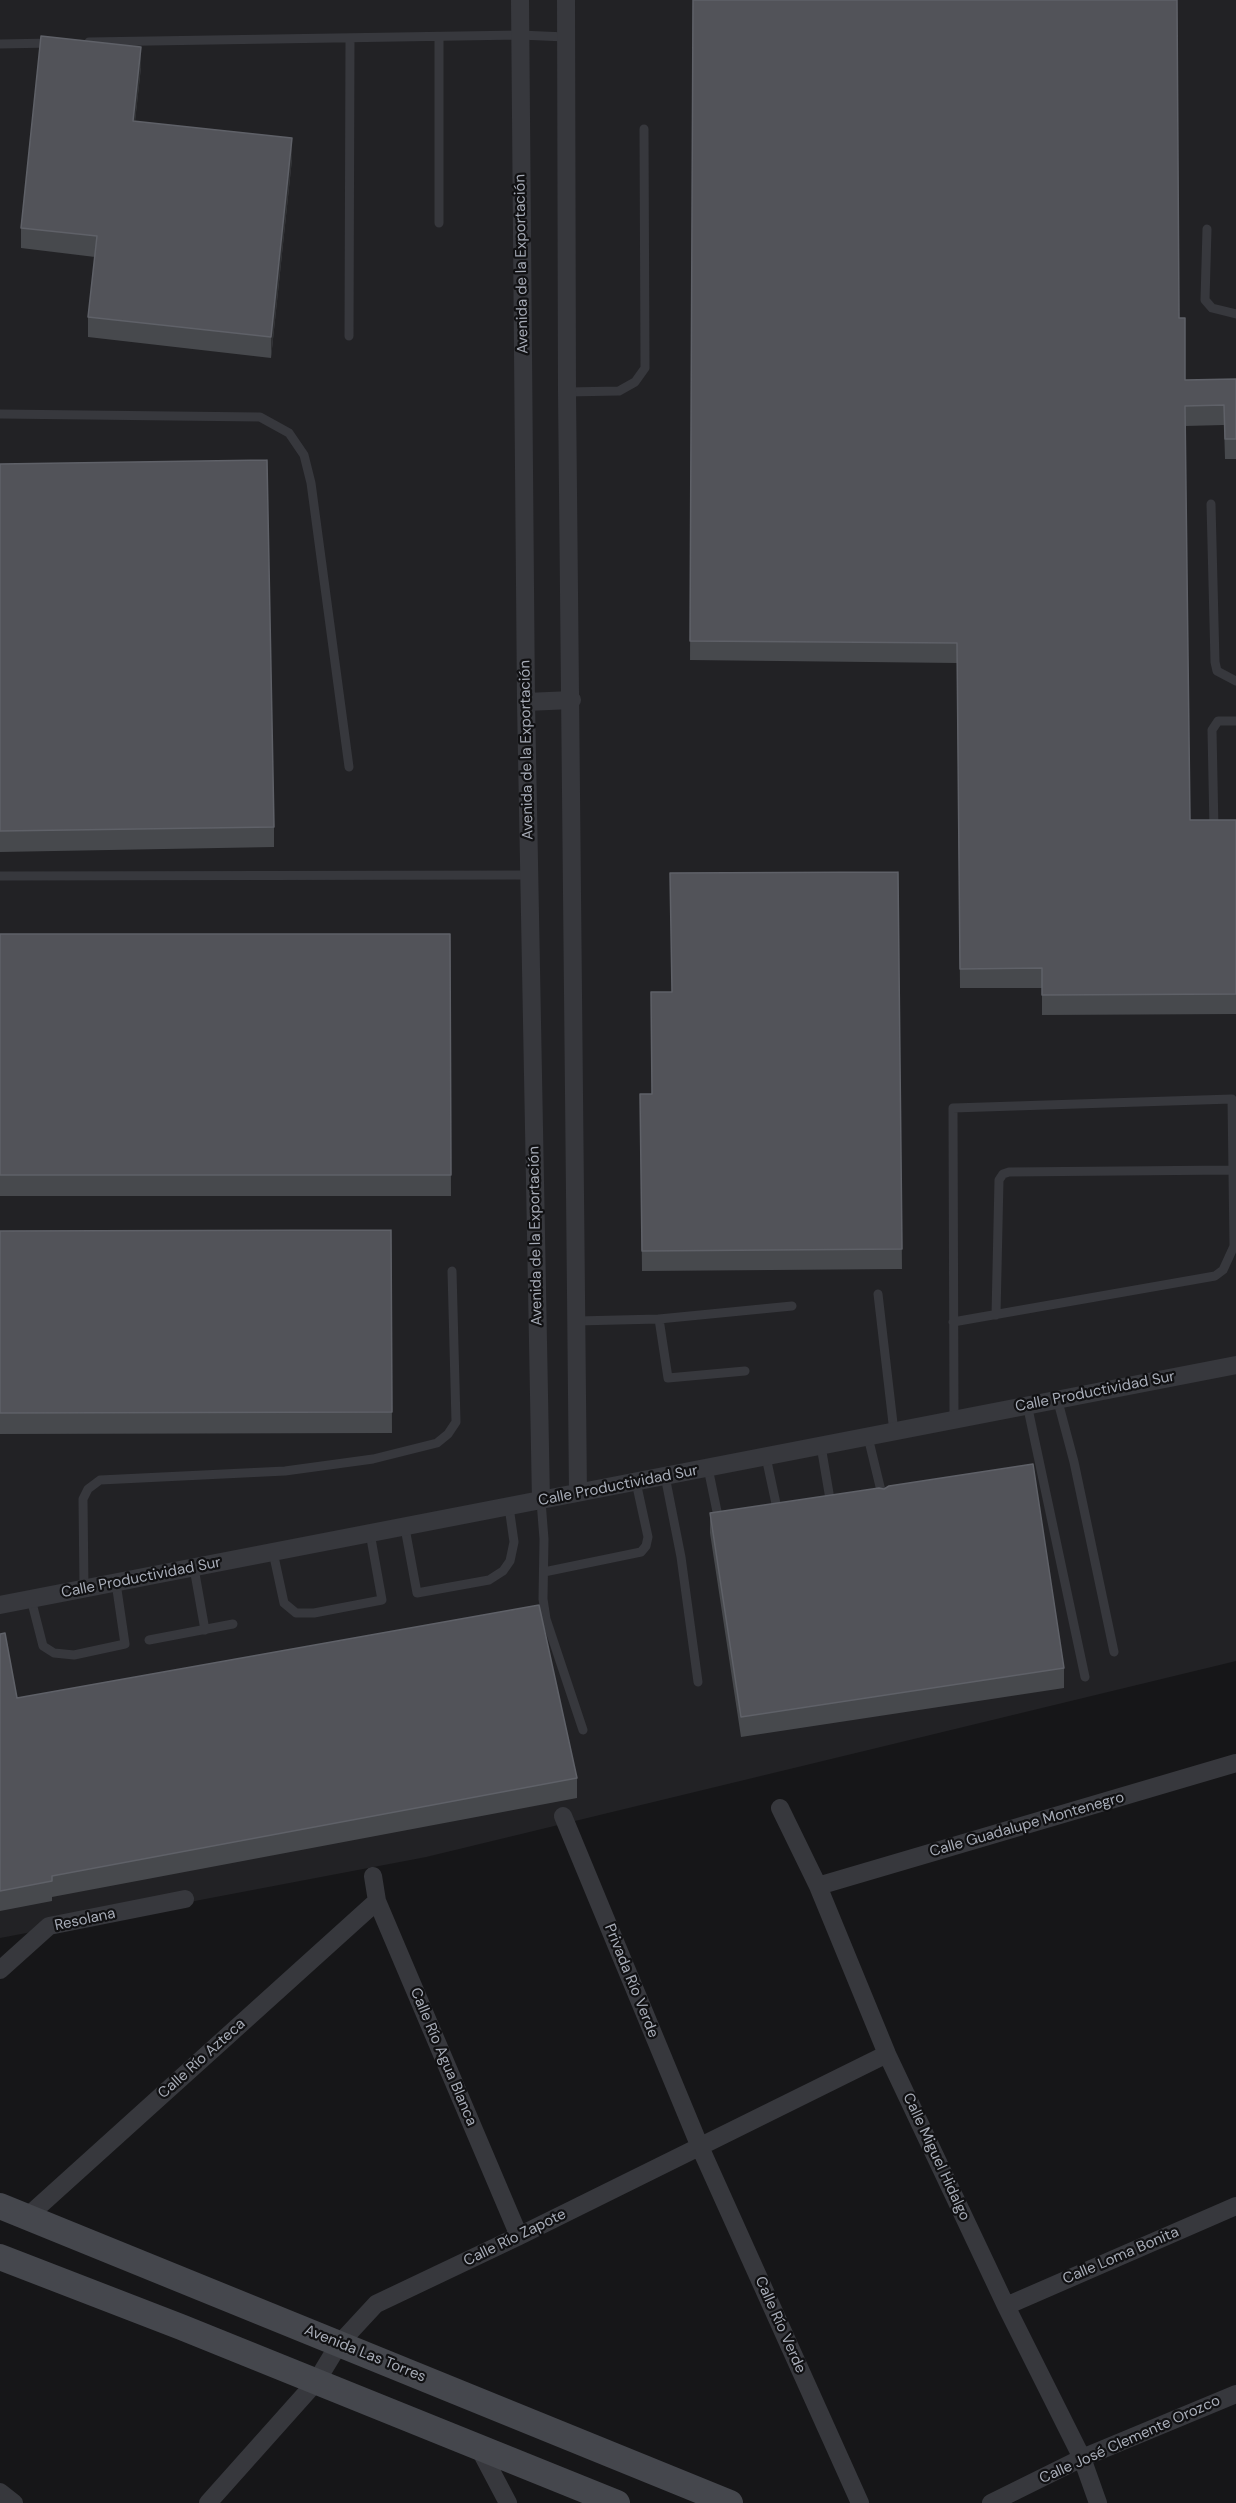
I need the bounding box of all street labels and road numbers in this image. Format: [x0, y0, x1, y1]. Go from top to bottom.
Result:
street label: Avenida de la Exportación [511, 174, 533, 354]
street label: Avenida de la Exportación [516, 660, 538, 840]
street label: Avenida de la Exportación [525, 1146, 547, 1326]
street label: Calle Productividad Sur [1014, 1368, 1176, 1416]
street label: Calle Productividad Sur [537, 1462, 699, 1510]
street label: Calle Productividad Sur [60, 1554, 222, 1602]
street label: Calle Guadalupe Montenegro [928, 1789, 1126, 1861]
street label: Resolana [53, 1905, 117, 1935]
street label: Privada Río Verde [600, 1922, 662, 2040]
street label: Calle Río Agua Blanca [406, 1985, 480, 2129]
street label: Calle Río Azteca [155, 2015, 249, 2103]
street label: Calle Miguel Hidalgo [899, 2090, 973, 2224]
street label: Calle Río Zapote [461, 2205, 569, 2271]
street label: Calle Loma Bonita [1060, 2223, 1182, 2289]
street label: Calle Río Verde [751, 2274, 809, 2376]
street label: Avenida Las Torres [302, 2321, 428, 2387]
street label: Calle José Clemente Orozco [1037, 2392, 1223, 2488]

